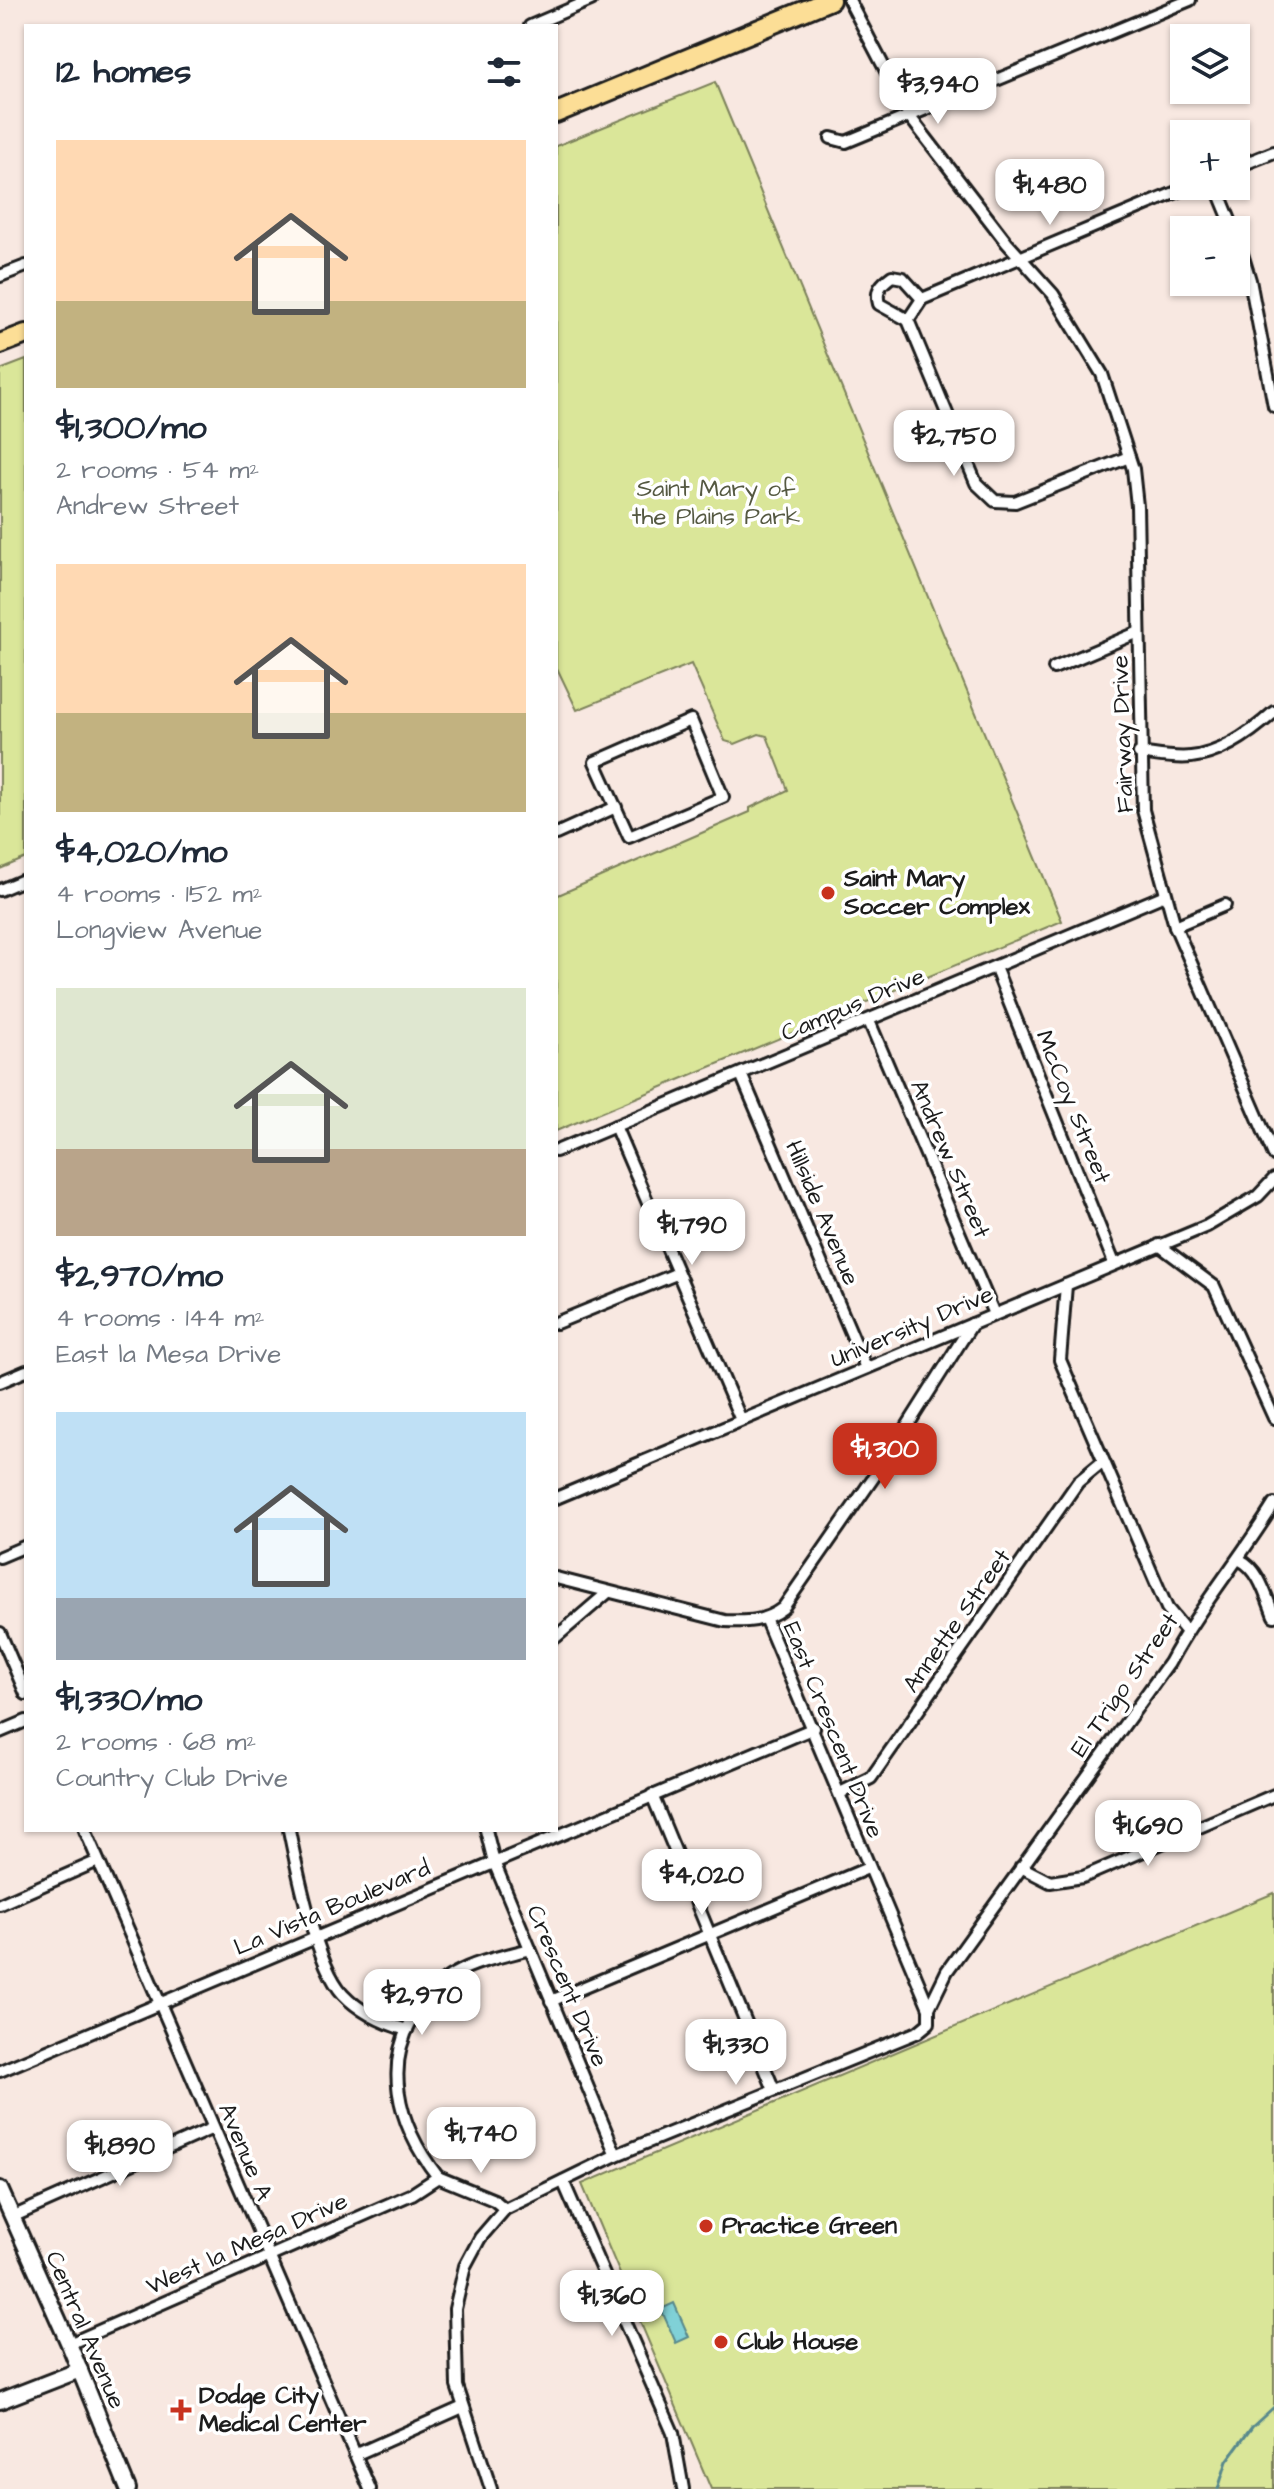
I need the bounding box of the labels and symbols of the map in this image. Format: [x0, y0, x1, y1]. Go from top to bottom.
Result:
pin: $3,940 [873, 58, 1003, 126]
pin: $1,480 [985, 159, 1115, 227]
pin: $2,750 [889, 410, 1019, 478]
park label: Saint Mary of the Plains Park [632, 472, 800, 534]
street label: Fairway Drive [1103, 654, 1144, 814]
place label: Saint Mary Soccer Complex [843, 862, 1030, 924]
marker: Saint Mary Soccer Complex [819, 884, 837, 902]
street label: Campus Drive [776, 959, 930, 1051]
street label: McCoy Street [1026, 1025, 1119, 1189]
street label: Andrew Street [901, 1075, 999, 1244]
street label: Hillside Avenue [776, 1135, 868, 1291]
pin: $1,790 [627, 1199, 757, 1267]
street label: University Drive [825, 1277, 999, 1378]
pin: $1,300 [820, 1423, 950, 1491]
street label: Annette Street [895, 1542, 1019, 1700]
street label: El Trigo Street [1063, 1606, 1188, 1765]
street label: East Crescent Drive [774, 1617, 892, 1843]
pin: $1,690 [1083, 1800, 1213, 1868]
pin: $4,020 [637, 1849, 767, 1917]
street label: La Vista Boulevard [229, 1851, 435, 1965]
street label: Crescent Drive [518, 1900, 616, 2072]
pin: $2,970 [357, 1969, 487, 2037]
pin: $1,330 [671, 2019, 801, 2087]
street label: Avenue A [209, 2098, 281, 2206]
pin: $1,740 [416, 2107, 546, 2175]
pin: $1,890 [55, 2120, 185, 2188]
street label: West la Mesa Drive [141, 2184, 353, 2304]
place label: Practice Green [722, 2209, 897, 2243]
marker: Practice Green [697, 2217, 715, 2235]
street label: Central Avenue [36, 2246, 134, 2414]
pin: $1,360 [547, 2270, 677, 2338]
place label: Club House [737, 2325, 858, 2359]
marker: Club House [712, 2333, 730, 2351]
place label: Dodge City Medical Center [199, 2379, 367, 2441]
marker: Dodge City Medical Center [170, 2399, 192, 2421]

